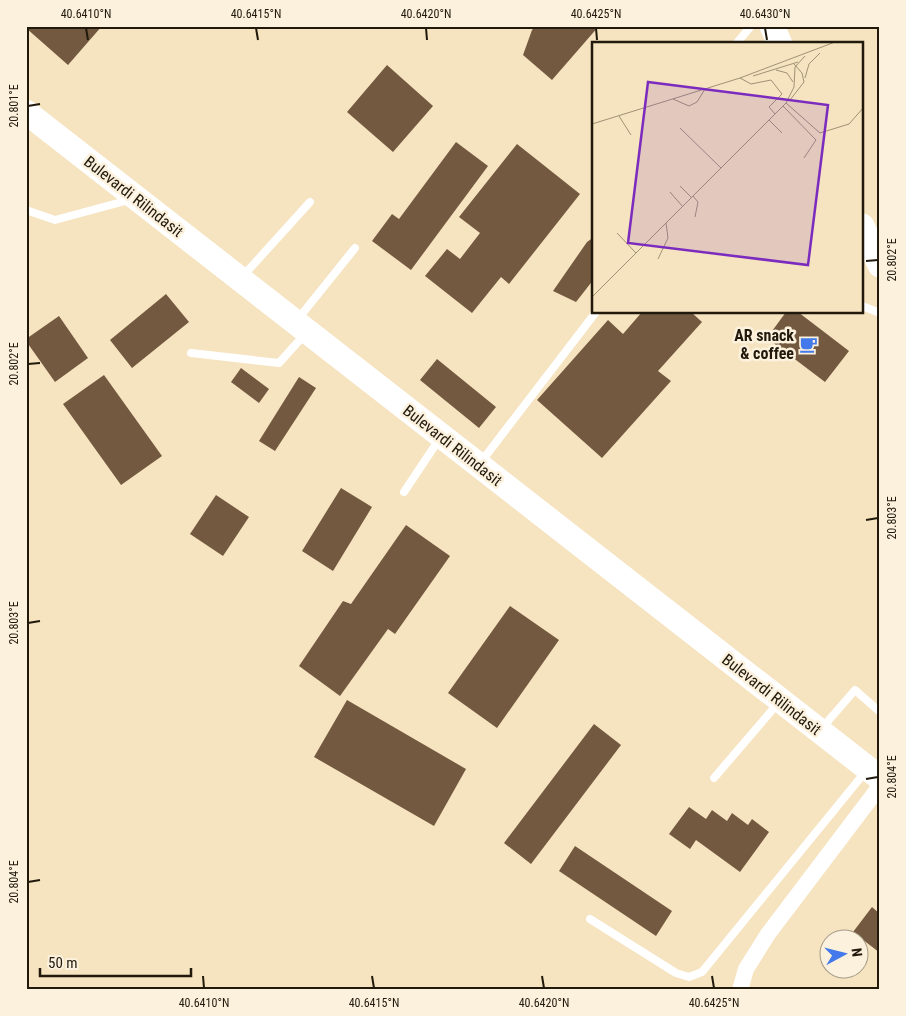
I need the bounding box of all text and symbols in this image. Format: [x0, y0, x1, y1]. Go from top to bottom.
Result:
text: 40.6410°N [61, 7, 111, 21]
text: 40.6415°N [231, 7, 281, 21]
text: 40.6420°N [401, 7, 451, 21]
text: 40.6425°N [571, 7, 621, 21]
text: 40.6430°N [740, 7, 790, 21]
inset map [592, 42, 864, 314]
text: 20.801°E [7, 84, 21, 128]
street label: Bulevardi Rilindasit [80, 152, 187, 241]
text: 20.802°E [885, 238, 899, 282]
place label: AR snack & coffee [734, 326, 794, 363]
cafe icon: AR snack & coffee [798, 334, 818, 354]
text: 20.802°E [7, 342, 21, 386]
street label: Bulevardi Rilindasit [399, 401, 506, 490]
text: 20.803°E [885, 496, 899, 540]
text: 20.803°E [7, 601, 21, 645]
street label: Bulevardi Rilindasit [718, 650, 825, 739]
text: 20.804°E [885, 755, 899, 799]
text: 20.804°E [7, 860, 21, 904]
north arrow [818, 928, 868, 978]
scale bar [40, 946, 191, 978]
text: N [848, 947, 865, 958]
text: 50 m [48, 954, 78, 972]
text: 40.6410°N [179, 996, 229, 1010]
text: 40.6415°N [349, 996, 399, 1010]
text: 40.6420°N [519, 996, 569, 1010]
text: 40.6425°N [689, 996, 739, 1010]

